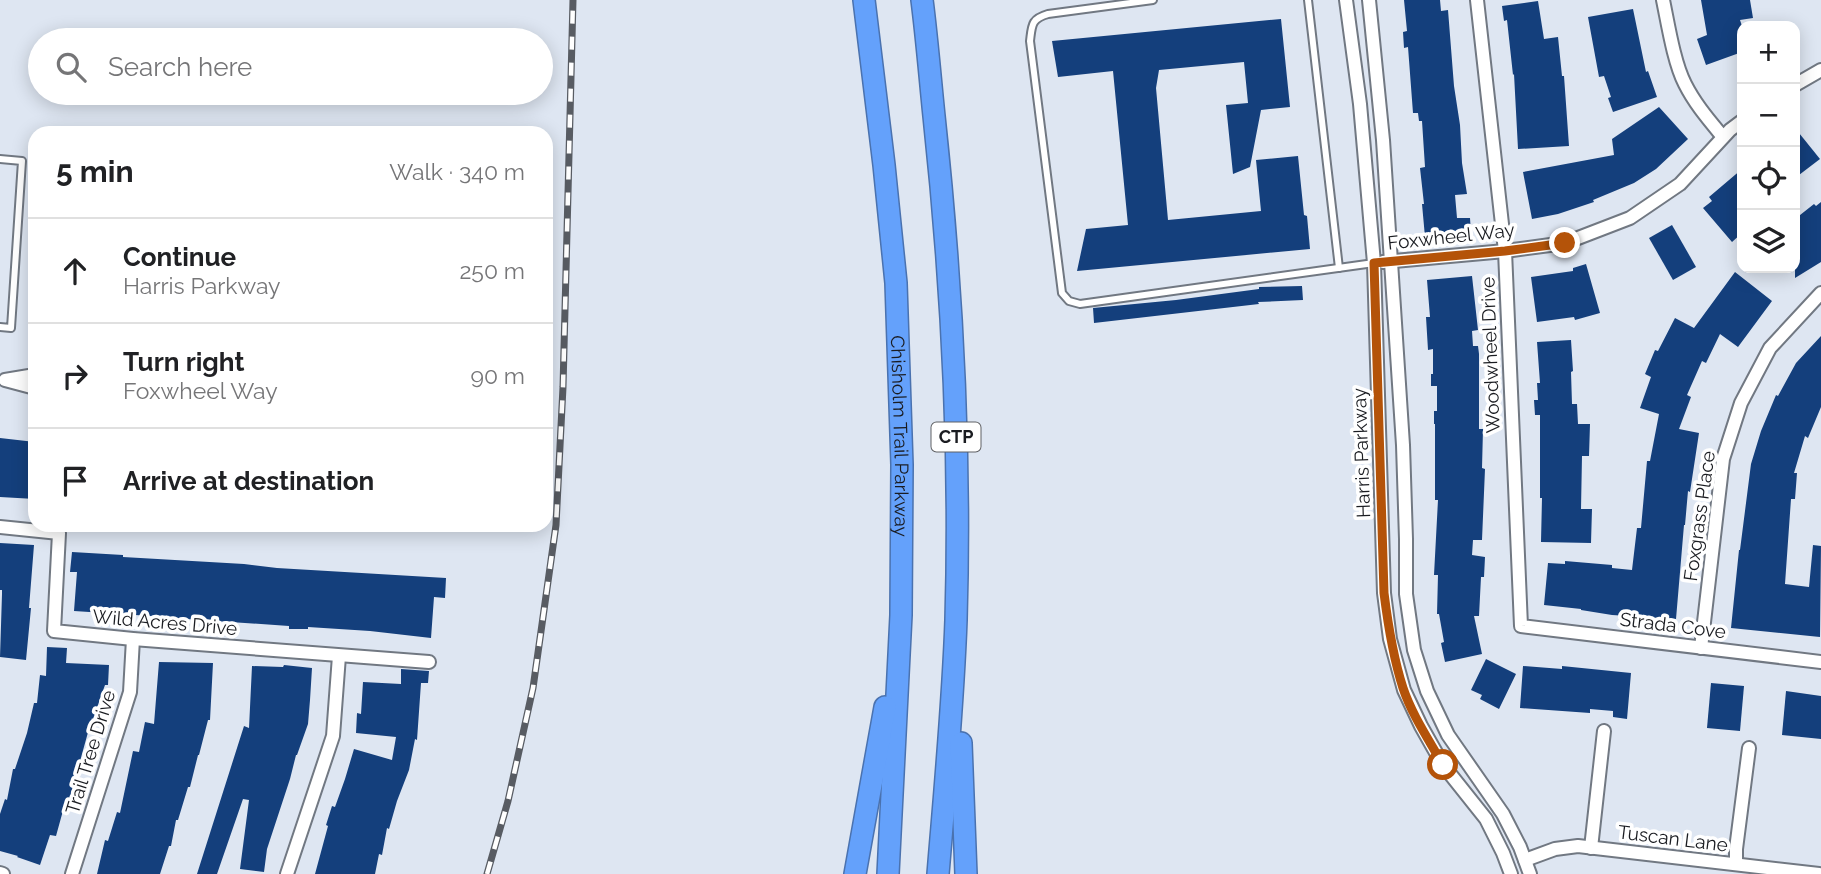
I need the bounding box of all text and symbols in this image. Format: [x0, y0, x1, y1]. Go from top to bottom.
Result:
map controls [1737, 21, 1800, 273]
button: + [1737, 21, 1800, 84]
search box [28, 28, 553, 105]
icon: search [52, 48, 90, 86]
text: Search here [108, 52, 252, 82]
button: − [1737, 84, 1800, 147]
button: locate [1737, 147, 1800, 210]
text: 5 min [56, 154, 134, 189]
text: Walk · 340 m [389, 158, 525, 185]
button: layers [1737, 210, 1800, 273]
street label: Foxwheel Way [1386, 218, 1516, 254]
route end [1549, 227, 1580, 258]
text: Continue [123, 242, 236, 272]
icon: ahead [56, 252, 94, 290]
text: 250 m [459, 257, 525, 284]
text: Harris Parkway [123, 272, 281, 299]
street label: Woodwheel Drive [1476, 276, 1504, 434]
street label: Chisholm Trail Parkway [887, 335, 913, 537]
text: Turn right [123, 347, 244, 377]
icon: right [56, 357, 94, 395]
text: 90 m [470, 362, 525, 389]
text: Foxwheel Way [123, 377, 278, 404]
street label: Harris Parkway [1348, 388, 1374, 518]
road number: CTP [932, 422, 981, 452]
street label: Foxgrass Place [1679, 449, 1719, 583]
icon: arrive [56, 462, 94, 500]
text: Arrive at destination [123, 466, 374, 496]
street label: Wild Acres Drive [92, 605, 238, 639]
street label: Strada Cove [1619, 608, 1727, 642]
street label: Trail Tree Drive [61, 687, 119, 817]
route start [1427, 749, 1458, 780]
street label: Tuscan Lane [1617, 820, 1729, 856]

